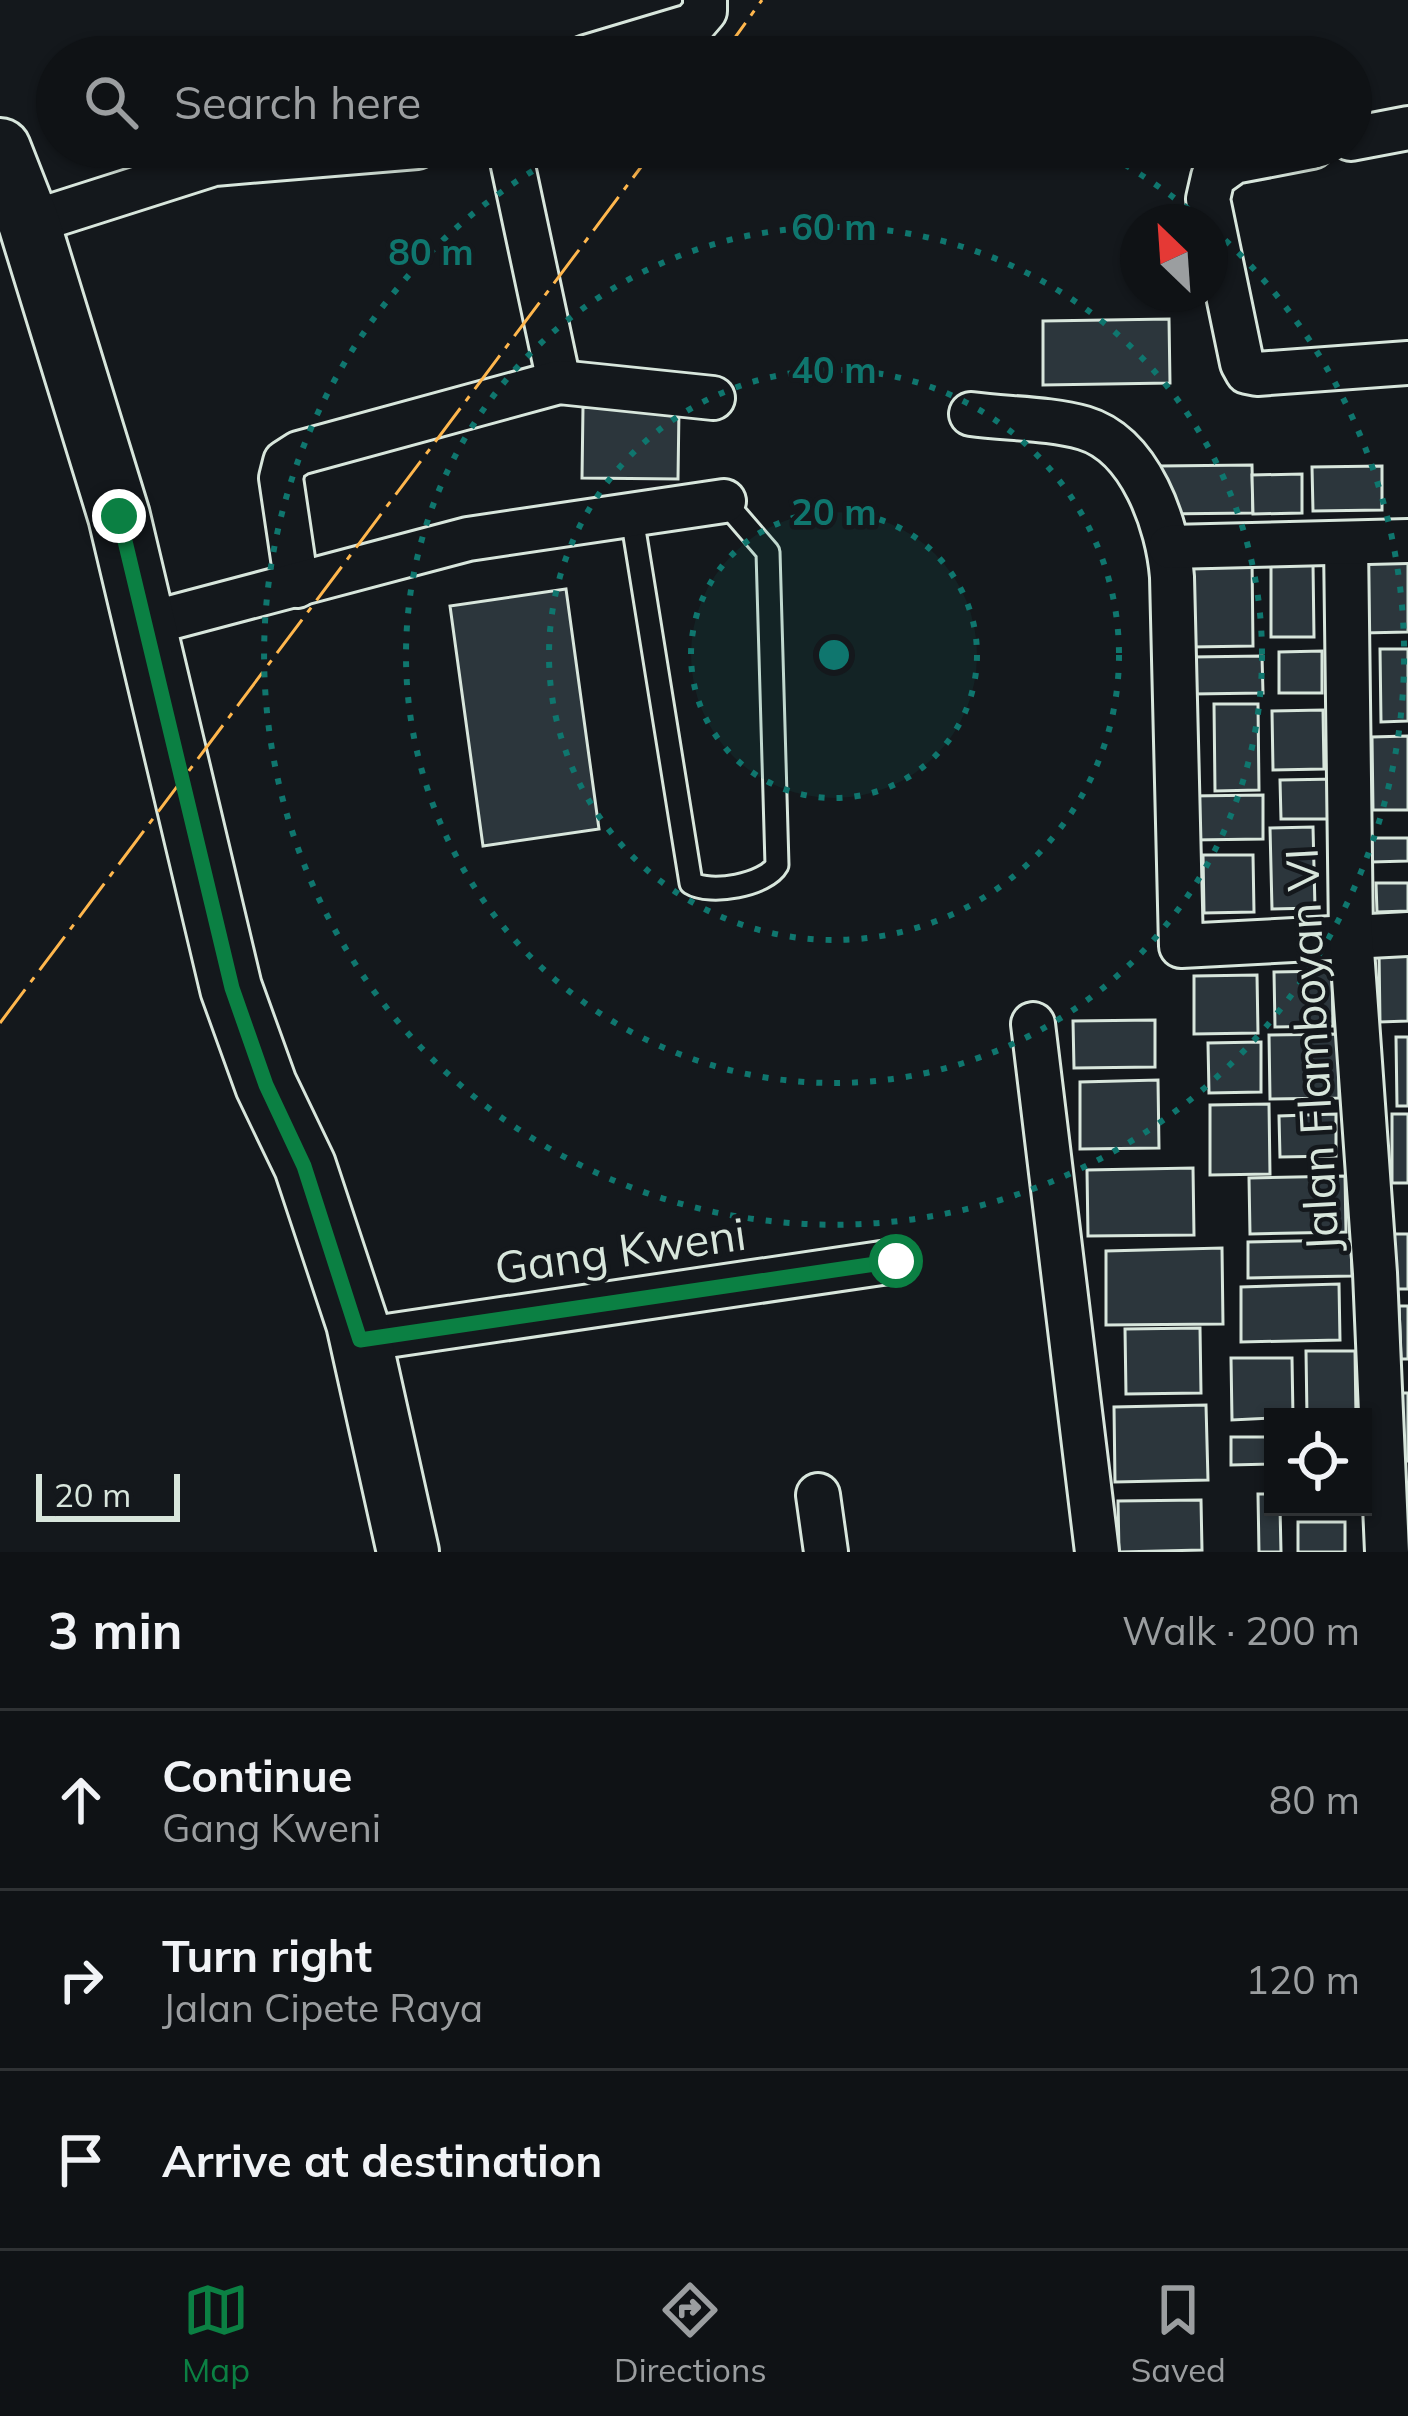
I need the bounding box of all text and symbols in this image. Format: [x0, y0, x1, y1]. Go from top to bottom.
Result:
search box [36, 36, 1372, 168]
icon: search [78, 69, 144, 135]
text: Search here [174, 74, 421, 130]
text: 60 m [791, 204, 877, 249]
north arrow [1120, 204, 1228, 312]
text: 80 m [388, 229, 474, 274]
text: 40 m [791, 347, 877, 392]
route end [92, 489, 146, 543]
text: 20 m [791, 489, 877, 534]
centre of rings [813, 634, 855, 676]
street label: Jalan Flamboyan VI [1272, 847, 1350, 1253]
street label: Gang Kweni [491, 1205, 749, 1295]
route start [869, 1234, 923, 1288]
map controls [1264, 1408, 1372, 1516]
button: locate [1264, 1408, 1372, 1516]
scale bar [36, 1468, 180, 1521]
text: 20 m [54, 1474, 131, 1515]
text: 3 min [48, 1598, 183, 1662]
text: Walk · 200 m [1122, 1606, 1360, 1655]
text: Continue [162, 1747, 352, 1803]
icon: ahead [48, 1767, 114, 1833]
text: 80 m [1269, 1775, 1360, 1824]
text: Gang Kweni [162, 1803, 381, 1852]
text: Turn right [162, 1927, 372, 1983]
icon: right [48, 1947, 114, 2013]
text: 120 m [1245, 1955, 1360, 2004]
text: Jalan Cipete Raya [162, 1983, 483, 2032]
icon: arrive [48, 2127, 114, 2193]
text: Arrive at destination [162, 2132, 602, 2188]
tab: Map [182, 2277, 250, 2390]
tab: Directions [614, 2277, 767, 2390]
tab: Saved [1131, 2277, 1226, 2390]

